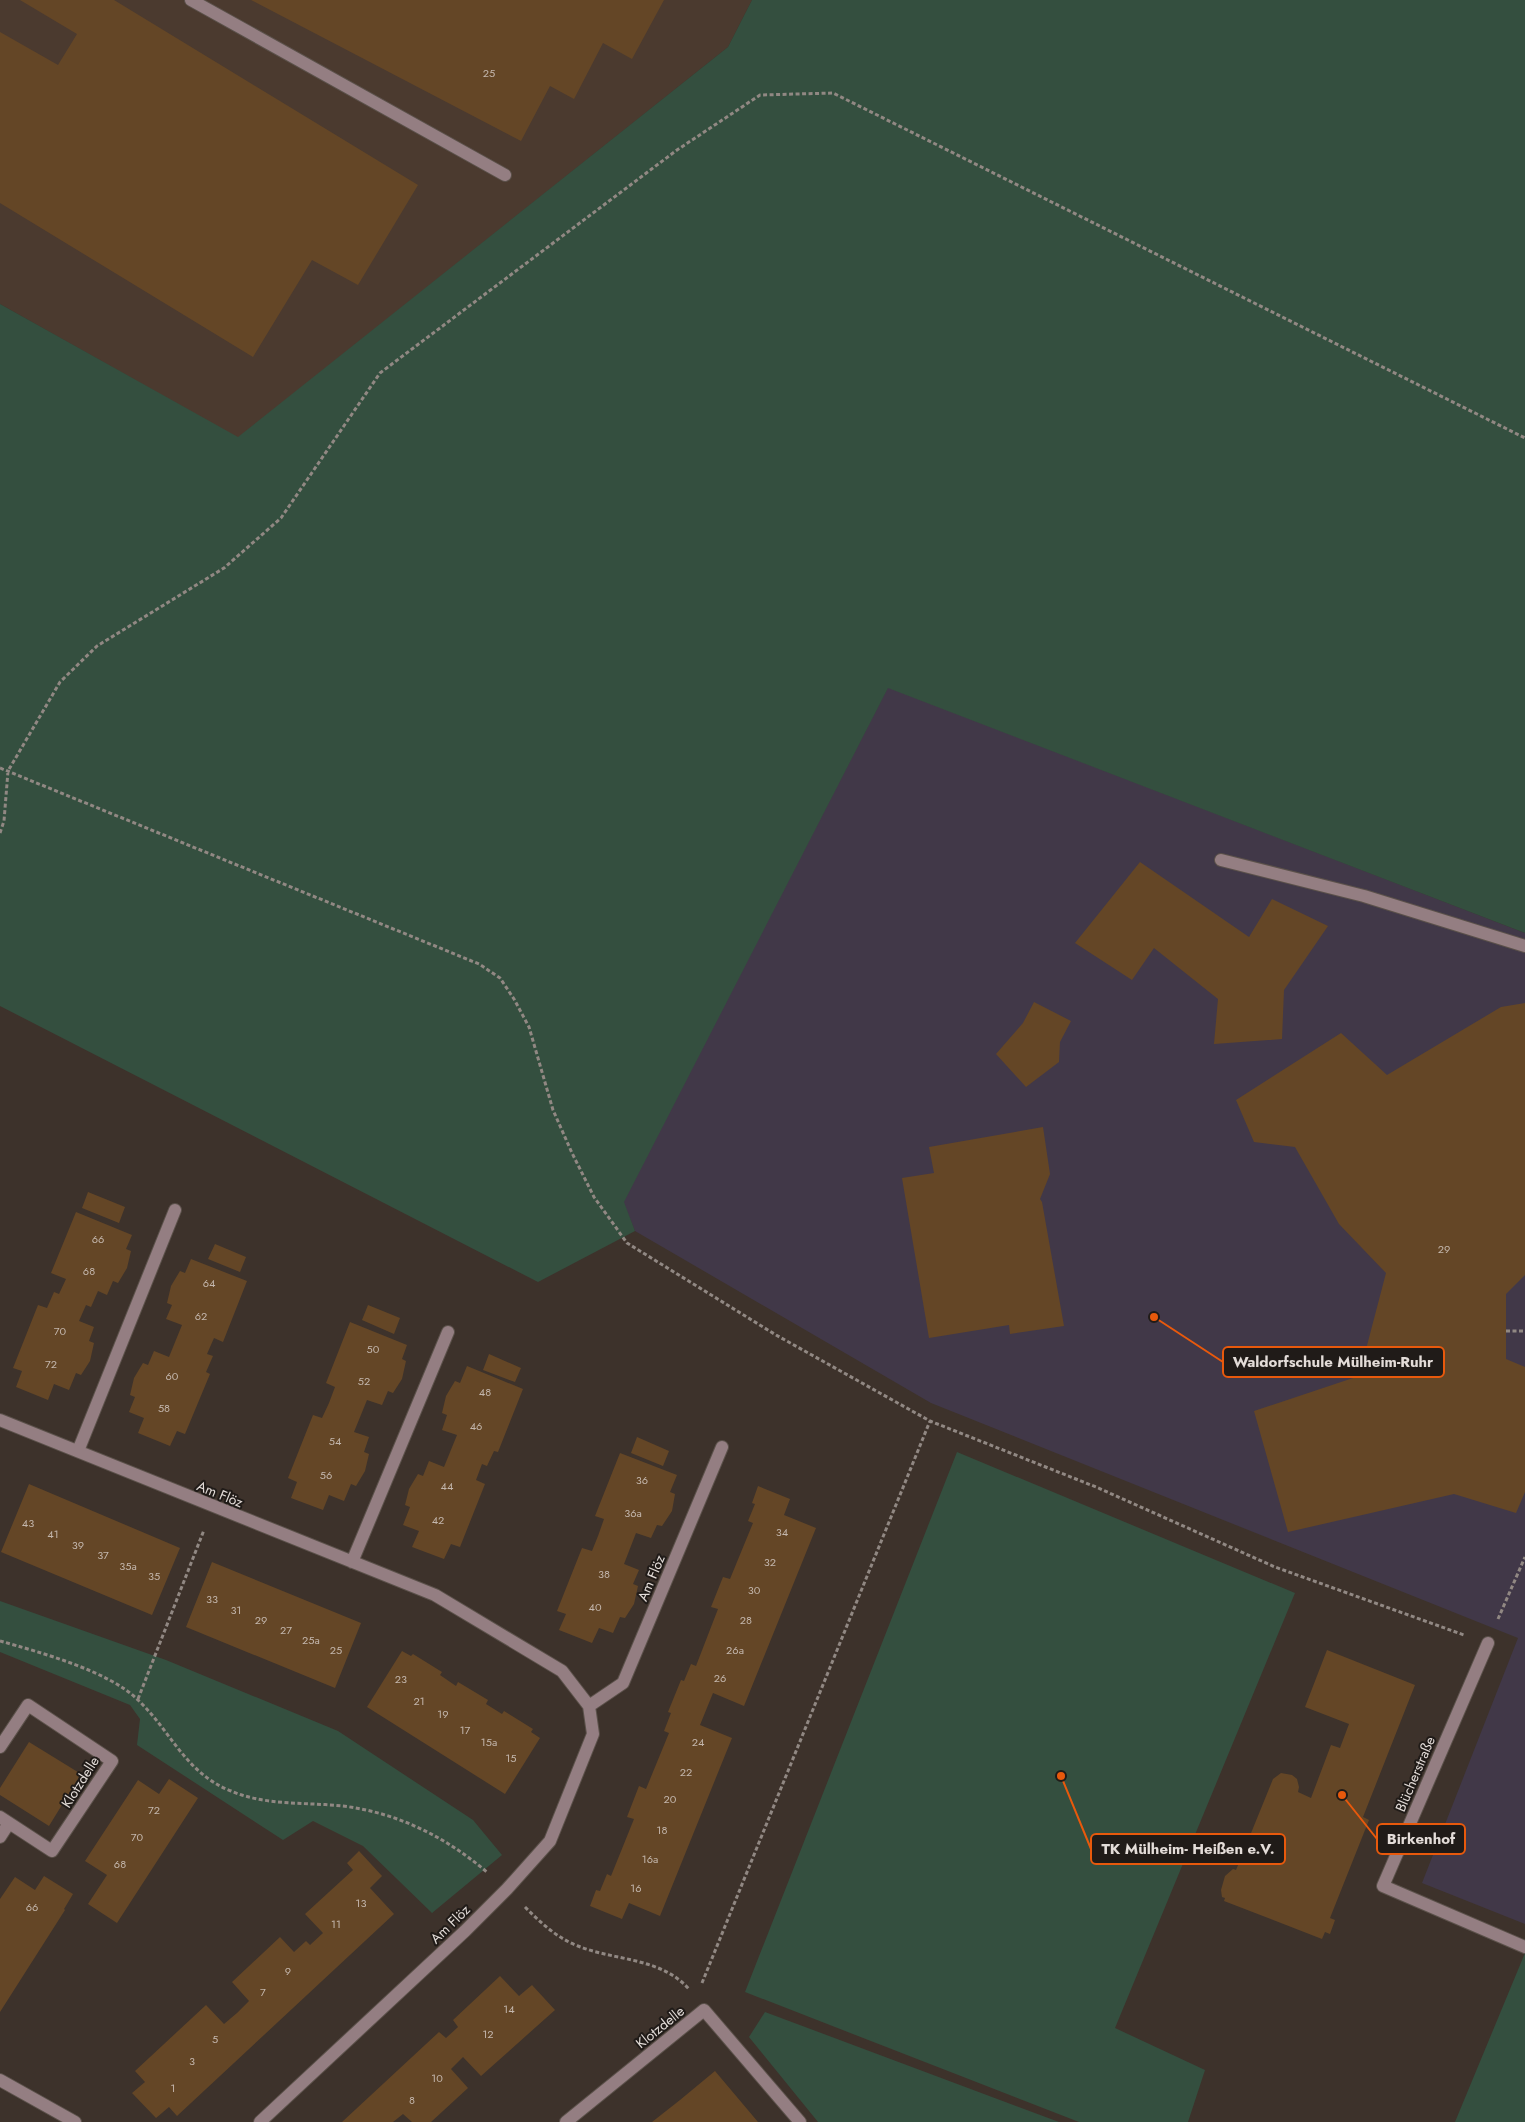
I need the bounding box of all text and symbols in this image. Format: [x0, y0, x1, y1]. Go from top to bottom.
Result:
house number: 25 [483, 65, 495, 81]
house number: 66 [92, 1231, 104, 1247]
house number: 29 [1438, 1241, 1450, 1257]
house number: 68 [83, 1263, 95, 1279]
house number: 64 [203, 1275, 216, 1291]
house number: 62 [195, 1308, 207, 1324]
house number: 70 [54, 1323, 67, 1339]
house number: 50 [367, 1341, 380, 1357]
callout: Waldorfschule Mülheim-Ruhr [1223, 1347, 1444, 1377]
text: Waldorfschule Mülheim-Ruhr [1233, 1351, 1434, 1373]
house number: 72 [45, 1356, 57, 1372]
house number: 60 [166, 1368, 179, 1384]
house number: 52 [358, 1373, 370, 1389]
house number: 48 [479, 1384, 491, 1400]
house number: 58 [158, 1400, 170, 1416]
house number: 46 [470, 1418, 482, 1434]
house number: 54 [329, 1433, 342, 1449]
house number: 56 [320, 1467, 332, 1483]
house number: 36 [636, 1472, 648, 1488]
street label: Am Flöz [194, 1476, 247, 1513]
house number: 44 [441, 1478, 454, 1494]
house number: 36a [624, 1505, 642, 1521]
house number: 42 [432, 1512, 444, 1528]
house number: 43 [22, 1515, 34, 1531]
house number: 34 [776, 1524, 789, 1540]
house number: 41 [47, 1526, 59, 1542]
house number: 39 [72, 1537, 84, 1553]
house number: 37 [97, 1547, 109, 1563]
street label: Am Flöz [632, 1551, 670, 1604]
house number: 32 [764, 1554, 776, 1570]
house number: 35a [119, 1558, 137, 1574]
house number: 38 [598, 1566, 610, 1582]
house number: 35 [148, 1568, 160, 1584]
house number: 30 [748, 1582, 761, 1598]
house number: 33 [206, 1591, 218, 1607]
house number: 40 [588, 1599, 602, 1615]
house number: 31 [231, 1602, 241, 1618]
house number: 29 [255, 1612, 267, 1628]
house number: 28 [740, 1612, 752, 1628]
house number: 27 [280, 1622, 292, 1638]
house number: 25a [302, 1632, 320, 1648]
house number: 25 [330, 1642, 342, 1658]
house number: 26a [726, 1642, 744, 1658]
house number: 26 [714, 1670, 726, 1686]
house number: 23 [395, 1671, 407, 1687]
house number: 21 [413, 1693, 425, 1709]
house number: 19 [437, 1706, 449, 1722]
house number: 17 [460, 1722, 471, 1738]
street label: Blücherstraße [1390, 1733, 1440, 1815]
house number: 15a [481, 1734, 497, 1750]
house number: 24 [692, 1734, 705, 1750]
house number: 15 [505, 1750, 517, 1766]
street label: Klotzdelle [56, 1752, 104, 1812]
house number: 22 [680, 1764, 692, 1780]
house number: 20 [664, 1791, 677, 1807]
house number: 72 [148, 1802, 160, 1818]
house number: 18 [657, 1822, 667, 1838]
callout: Birkenhof [1377, 1824, 1465, 1854]
text: Birkenhof [1387, 1828, 1456, 1850]
house number: 70 [131, 1829, 144, 1845]
callout: TK Mülheim- Heißen e.V. [1091, 1834, 1285, 1864]
text: TK Mülheim- Heißen e.V. [1101, 1838, 1275, 1860]
house number: 16a [642, 1851, 658, 1867]
house number: 68 [114, 1856, 126, 1872]
house number: 16 [630, 1880, 642, 1896]
house number: 13 [356, 1895, 366, 1911]
house number: 66 [26, 1899, 38, 1915]
street label: Am Flöz [426, 1900, 475, 1948]
house number: 11 [331, 1916, 341, 1932]
house number: 9 [285, 1963, 291, 1979]
house number: 7 [260, 1984, 266, 2000]
house number: 14 [503, 2001, 515, 2017]
street label: Klotzdelle [631, 2001, 689, 2053]
house number: 12 [482, 2026, 494, 2042]
house number: 5 [212, 2031, 218, 2047]
house number: 3 [189, 2053, 195, 2069]
house number: 10 [431, 2070, 443, 2086]
house number: 1 [171, 2080, 175, 2096]
house number: 8 [409, 2092, 415, 2108]

